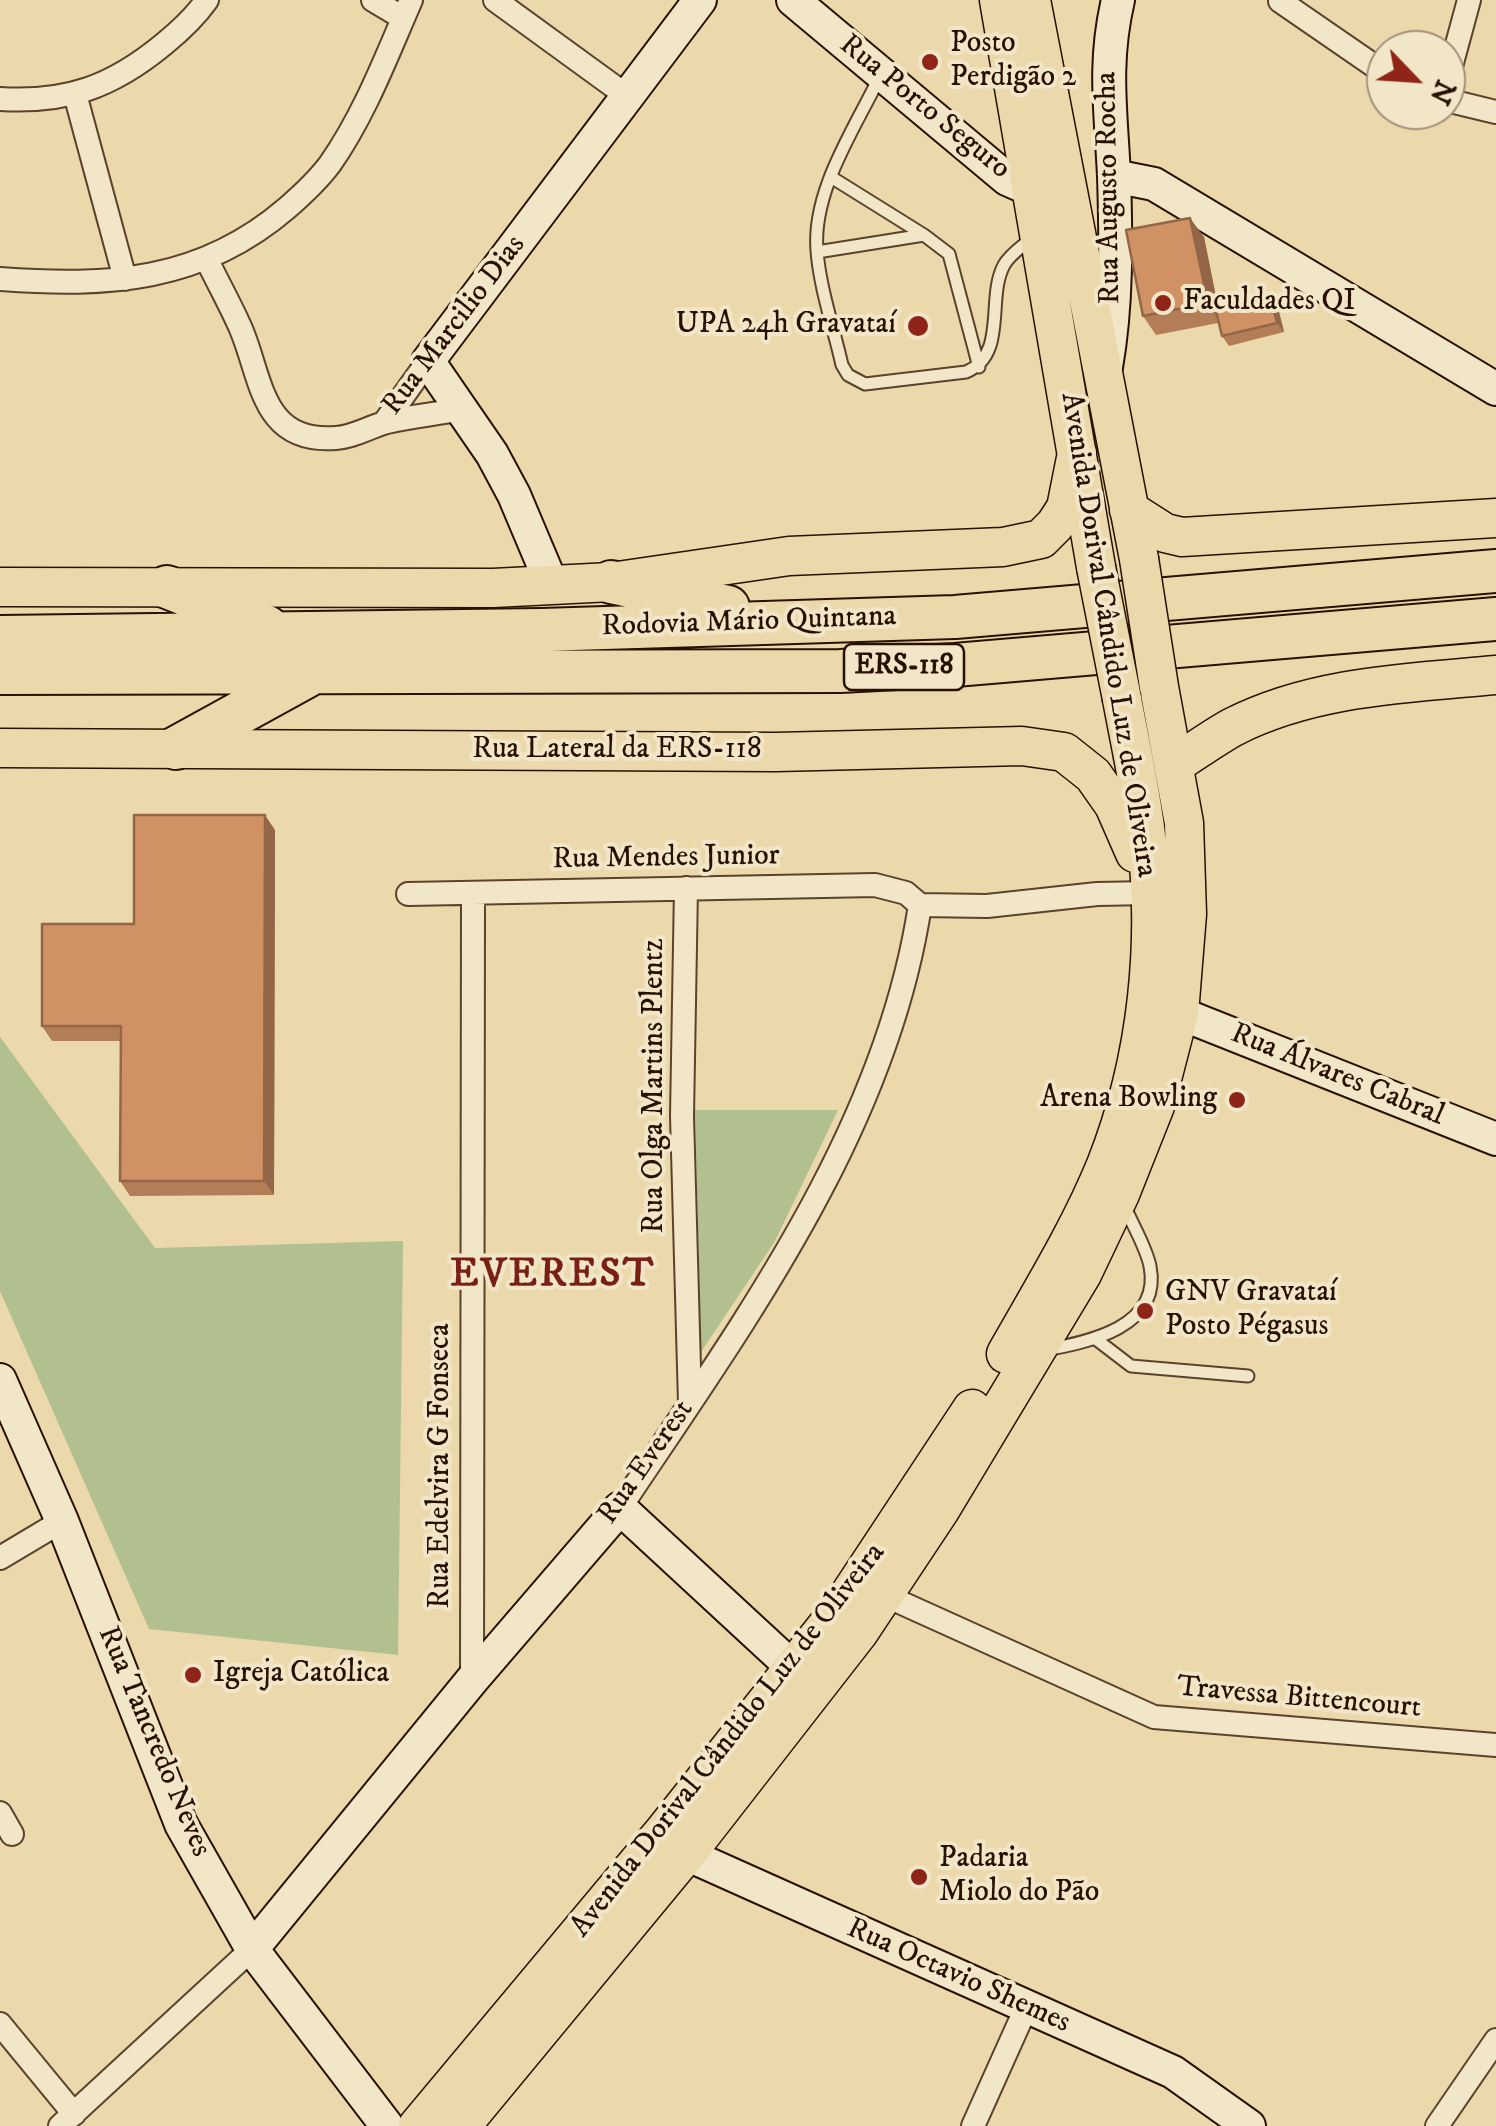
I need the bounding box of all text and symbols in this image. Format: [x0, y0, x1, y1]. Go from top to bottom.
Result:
place label: Posto Perdigão 2 [950, 27, 1076, 98]
street label: Rua Porto Seguro [831, 28, 1017, 188]
north arrow [1366, 30, 1466, 130]
marker: Posto Perdigão 2 [919, 51, 941, 73]
street label: Rua Augusto Rocha [1090, 71, 1130, 305]
text: N [1421, 74, 1463, 110]
street label: Rua Marcilio Dias [376, 229, 534, 423]
place label: Faculdades QI [1183, 285, 1356, 321]
marker: Faculdades QI [1152, 292, 1174, 314]
place label: UPA 24h Gravataí [676, 308, 896, 344]
marker: UPA 24h Gravataí [905, 313, 931, 339]
street label: Avenida Dorival Cândido Luz de Oliveira [1051, 390, 1163, 880]
street label: Rodovia Mário Quintana [601, 600, 897, 646]
road number: ERS-118 [844, 644, 964, 690]
street label: Rua Lateral da ERS-118 [472, 733, 762, 769]
street label: Rua Mendes Junior [552, 839, 780, 879]
street label: Rua Olga Martins Plentz [638, 939, 674, 1233]
street label: Rua Álvares Cabral [1225, 1017, 1449, 1135]
place label: Arena Bowling [1040, 1082, 1217, 1118]
marker: Arena Bowling [1226, 1089, 1248, 1111]
district label: EVEREST [450, 1253, 656, 1301]
place label: GNV Gravataí Posto Pégasus [1165, 1276, 1337, 1346]
marker: GNV Gravataí Posto Pégasus [1134, 1300, 1156, 1322]
street label: Rua Edelvira G Fonseca [424, 1323, 460, 1609]
street label: Rua Everest [591, 1394, 703, 1532]
street label: Avenida Dorival Cândido Luz de Oliveira [564, 1537, 894, 1945]
street label: Rua Tancredo Neves [88, 1622, 218, 1862]
place label: Igreja Católica [213, 1657, 389, 1693]
marker: Igreja Católica [182, 1664, 204, 1686]
street label: Travessa Bittencourt [1176, 1670, 1422, 1728]
place label: Padaria Miolo do Pão [939, 1842, 1099, 1912]
marker: Padaria Miolo do Pão [908, 1866, 930, 1888]
street label: Rua Octavio Shemes [841, 1912, 1075, 2042]

